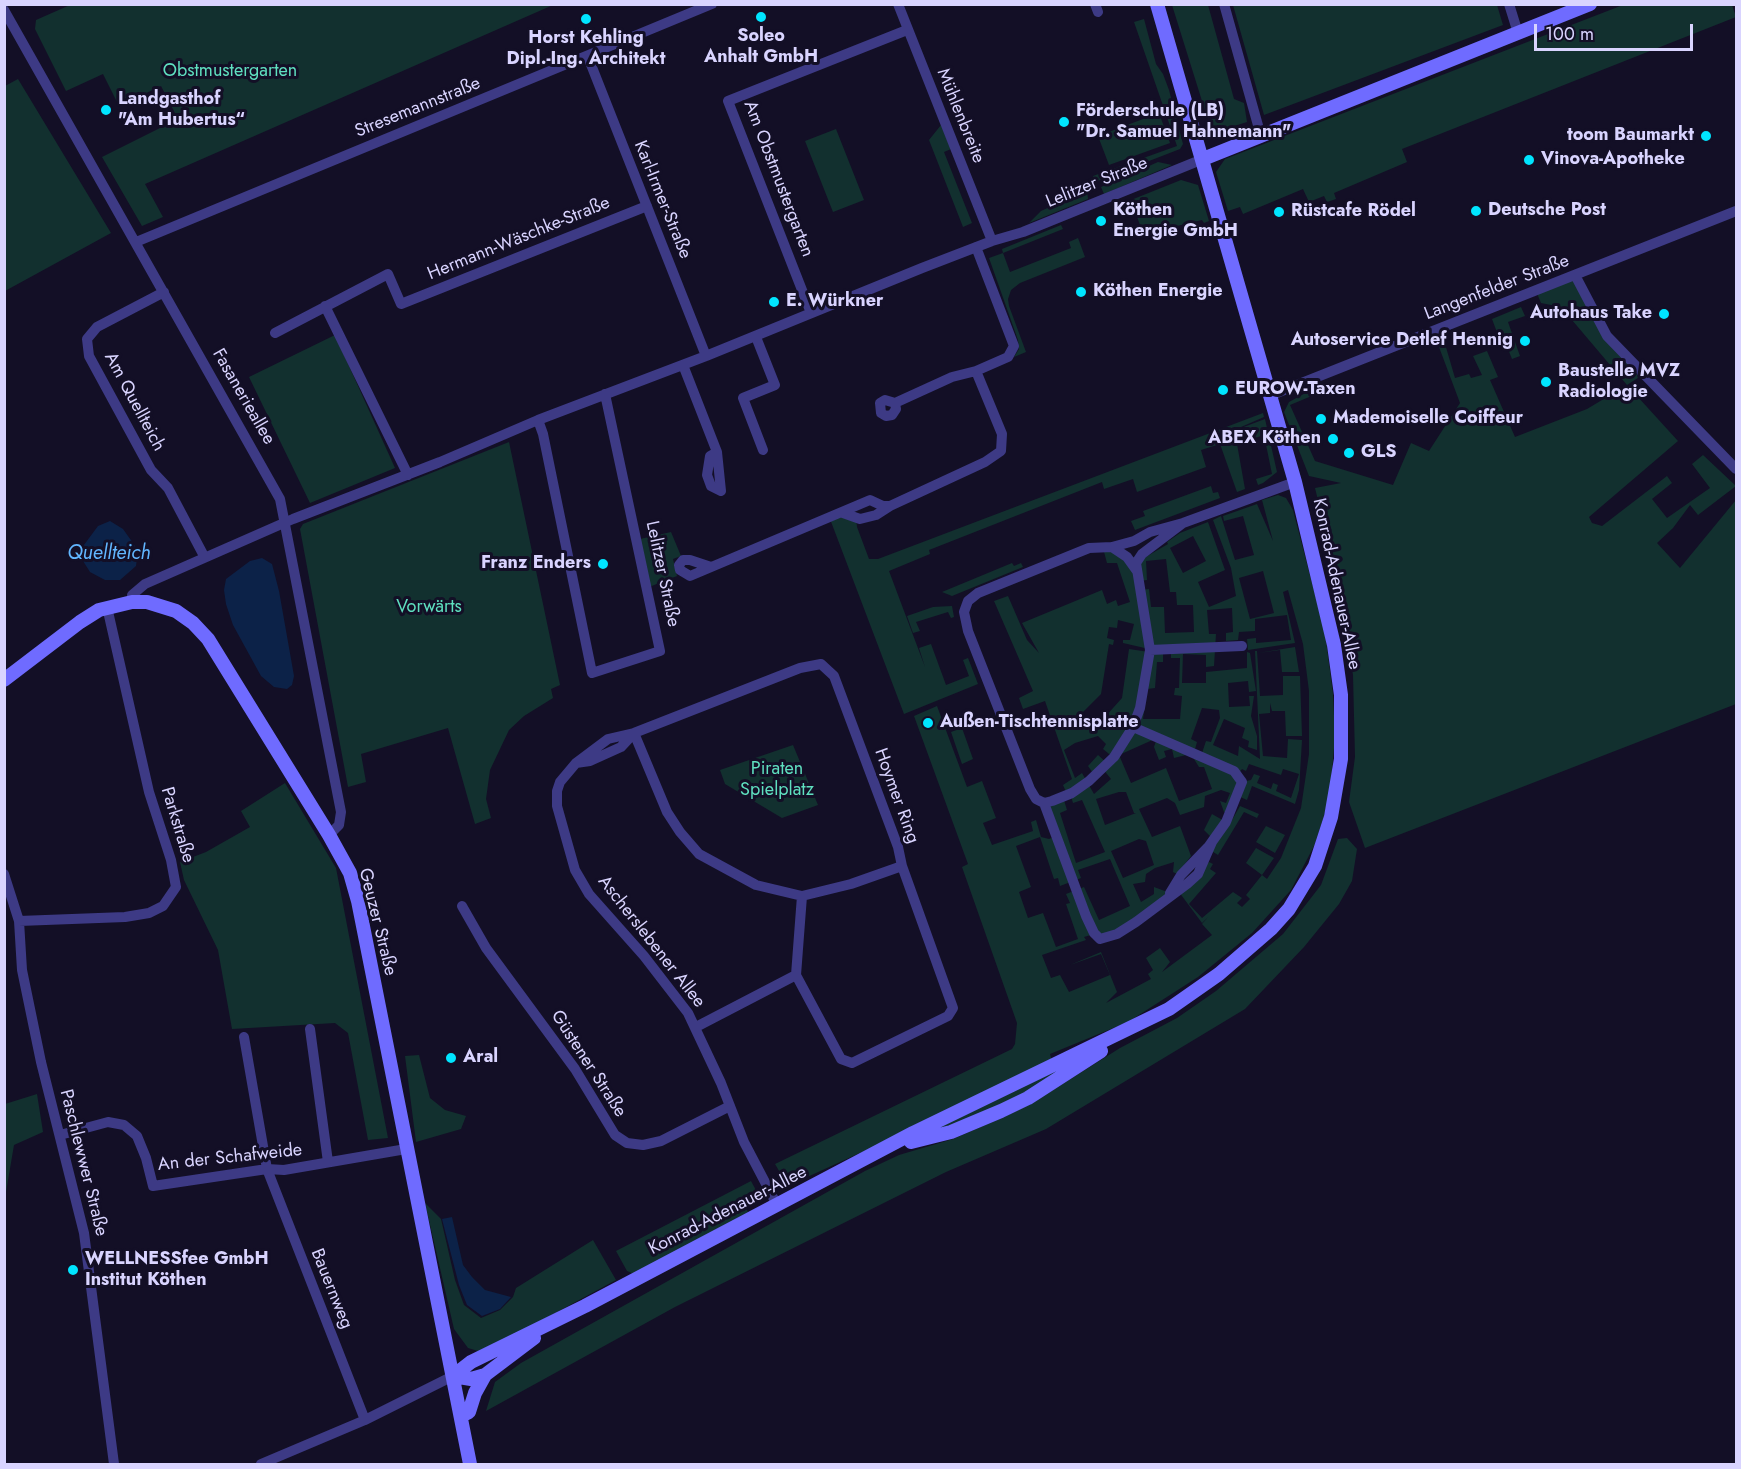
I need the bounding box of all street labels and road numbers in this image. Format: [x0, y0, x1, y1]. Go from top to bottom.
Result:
street label: Mühlenbreite [931, 66, 989, 166]
street label: Stresemannstraße [352, 73, 484, 143]
street label: Am Obstmustergarten [738, 98, 818, 260]
street label: Karl-Irmer-Straße [629, 138, 695, 262]
street label: Lelitzer Straße [1043, 153, 1151, 213]
street label: Hermann-Wäschke-Straße [425, 193, 613, 285]
street label: Langenfelder Straße [1422, 250, 1572, 326]
street label: Fasanerieallee [207, 345, 279, 449]
street label: Am Quellteich [99, 349, 169, 455]
street label: Konrad-Adenauer-Allee [1307, 496, 1365, 672]
street label: Lelitzer Straße [640, 519, 684, 629]
street label: Hoymer Ring [869, 745, 923, 847]
street label: Parkstraße [155, 785, 199, 865]
street label: Geuzer Straße [353, 866, 401, 978]
street label: Ascherslebener Allee [593, 872, 709, 1012]
street label: Güstener Straße [545, 1007, 631, 1121]
street label: Paschlewwer Straße [54, 1087, 112, 1239]
street label: An der Schafweide [157, 1140, 303, 1176]
street label: Konrad-Adenauer-Allee [645, 1162, 811, 1260]
street label: Bauernweg [305, 1246, 357, 1332]

